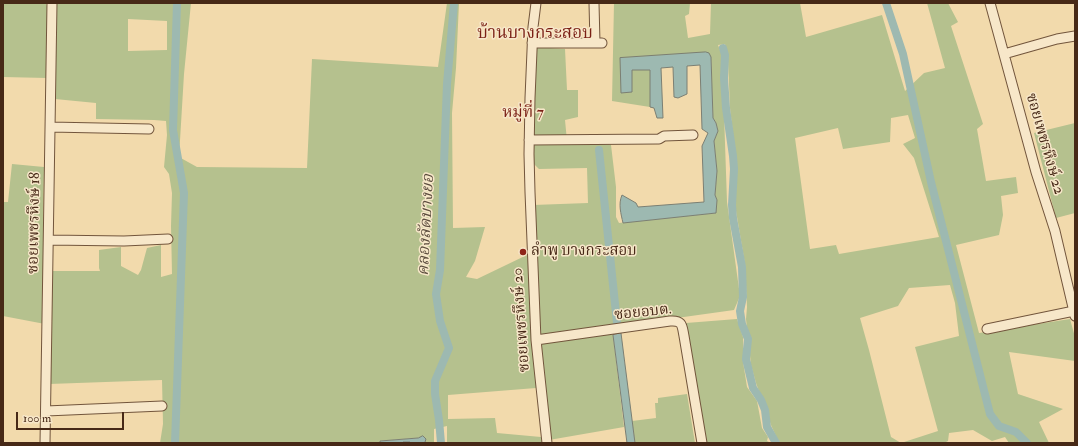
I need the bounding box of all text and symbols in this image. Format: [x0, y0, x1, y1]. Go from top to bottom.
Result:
district label: บ้านบางกระสอบ [477, 24, 593, 44]
street label: ซอยเพชรหึงษ์ 22 [1021, 91, 1067, 197]
district label: หมู่ที่ 7 [502, 104, 544, 124]
street label: ซอยเพชรหึงษ์ 18 [25, 172, 45, 274]
water label: คลองลัดบางยอ [415, 174, 439, 276]
place label: ลำพู บางกระสอบ [531, 243, 637, 261]
marker: ลำพู บางกระสอบ [518, 247, 528, 257]
street label: ซอยเพชรหึงษ์ 20 [509, 267, 535, 373]
street label: ซอยอบต. [614, 301, 672, 325]
scale bar [18, 404, 126, 430]
text: 100 m [23, 411, 51, 426]

